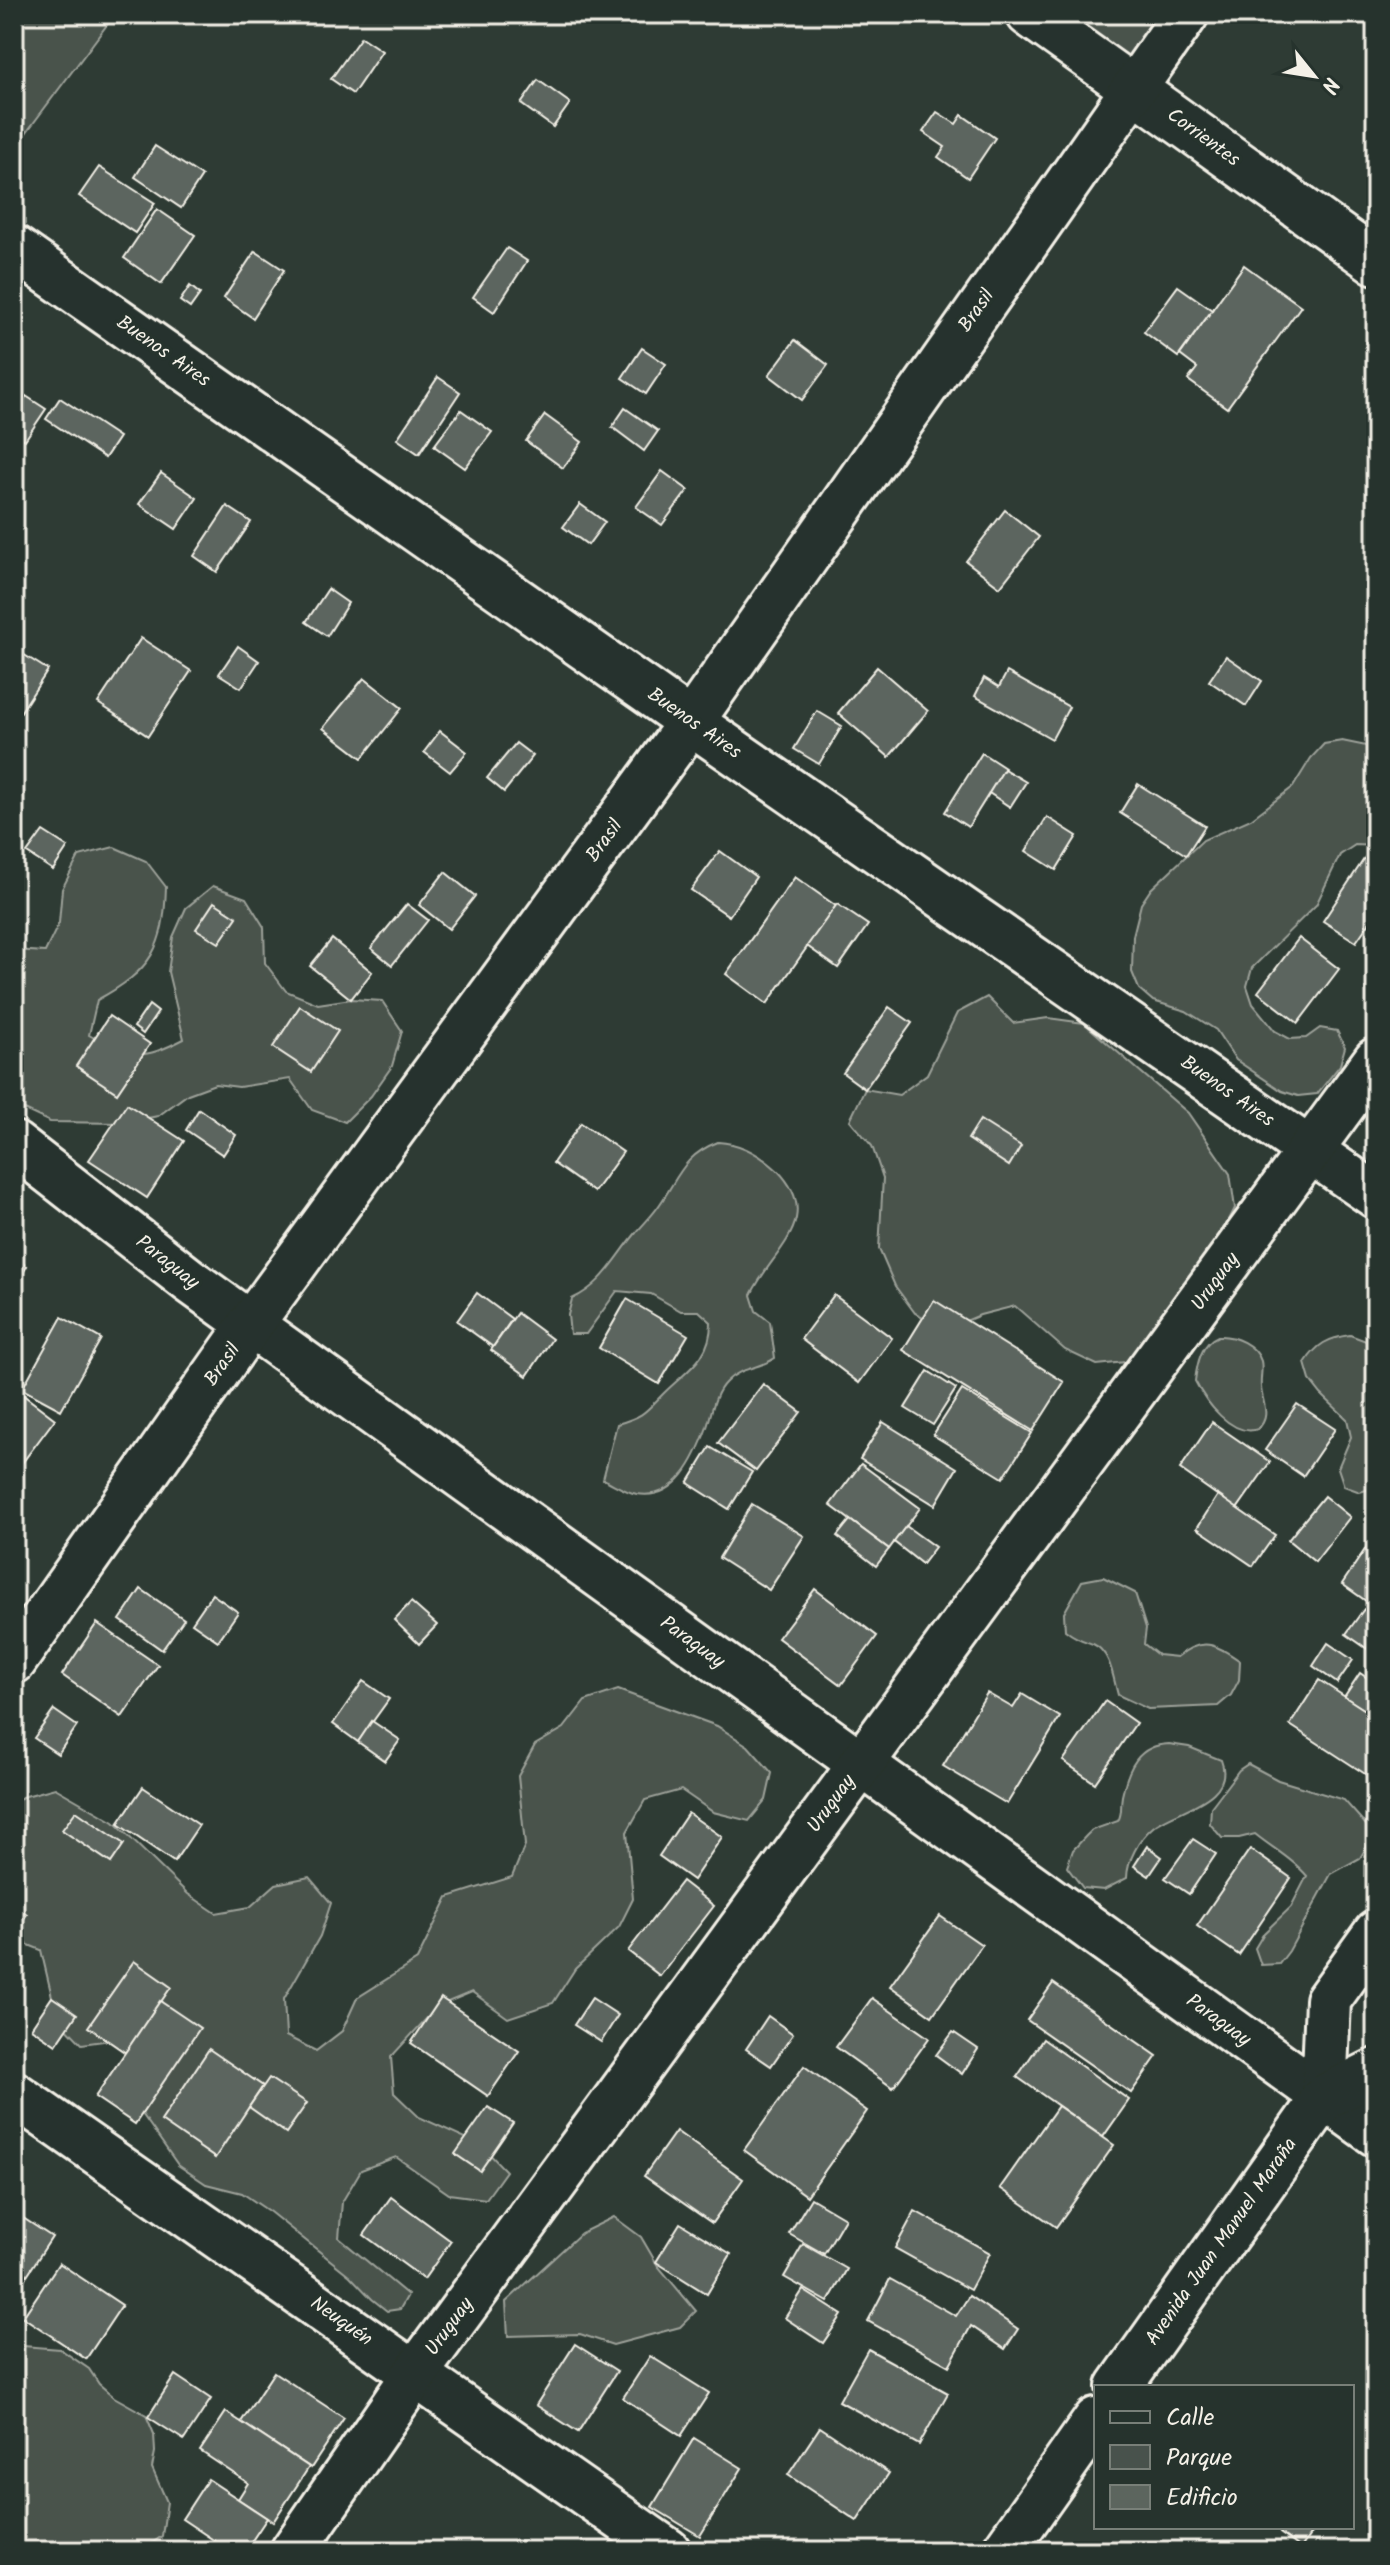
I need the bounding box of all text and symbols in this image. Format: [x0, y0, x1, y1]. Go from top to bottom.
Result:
north arrow [1274, 36, 1354, 116]
text: N [1310, 70, 1348, 100]
street label: Corrientes [1160, 100, 1247, 176]
street label: Brasil [950, 283, 1004, 339]
street label: Buenos Aires [109, 308, 217, 397]
street label: Buenos Aires [640, 680, 748, 769]
street label: Brasil [578, 813, 632, 869]
street label: Buenos Aires [1173, 1048, 1281, 1137]
street label: Paraguay [128, 1228, 207, 1299]
street label: Uruguay [1184, 1245, 1249, 1318]
street label: Brasil [196, 1337, 250, 1393]
street label: Paraguay [653, 1608, 732, 1678]
street label: Uruguay [800, 1767, 865, 1840]
street label: Paraguay [1179, 1986, 1258, 2056]
street label: Avenida Juan Manuel Maraña [1138, 2131, 1306, 2353]
street label: Neuquén [303, 2289, 379, 2355]
street label: Uruguay [418, 2290, 483, 2363]
legend [1094, 2385, 1354, 2529]
text: Calle [1166, 2399, 1214, 2438]
text: Parque [1166, 2439, 1232, 2478]
text: Edificio [1166, 2479, 1238, 2518]

